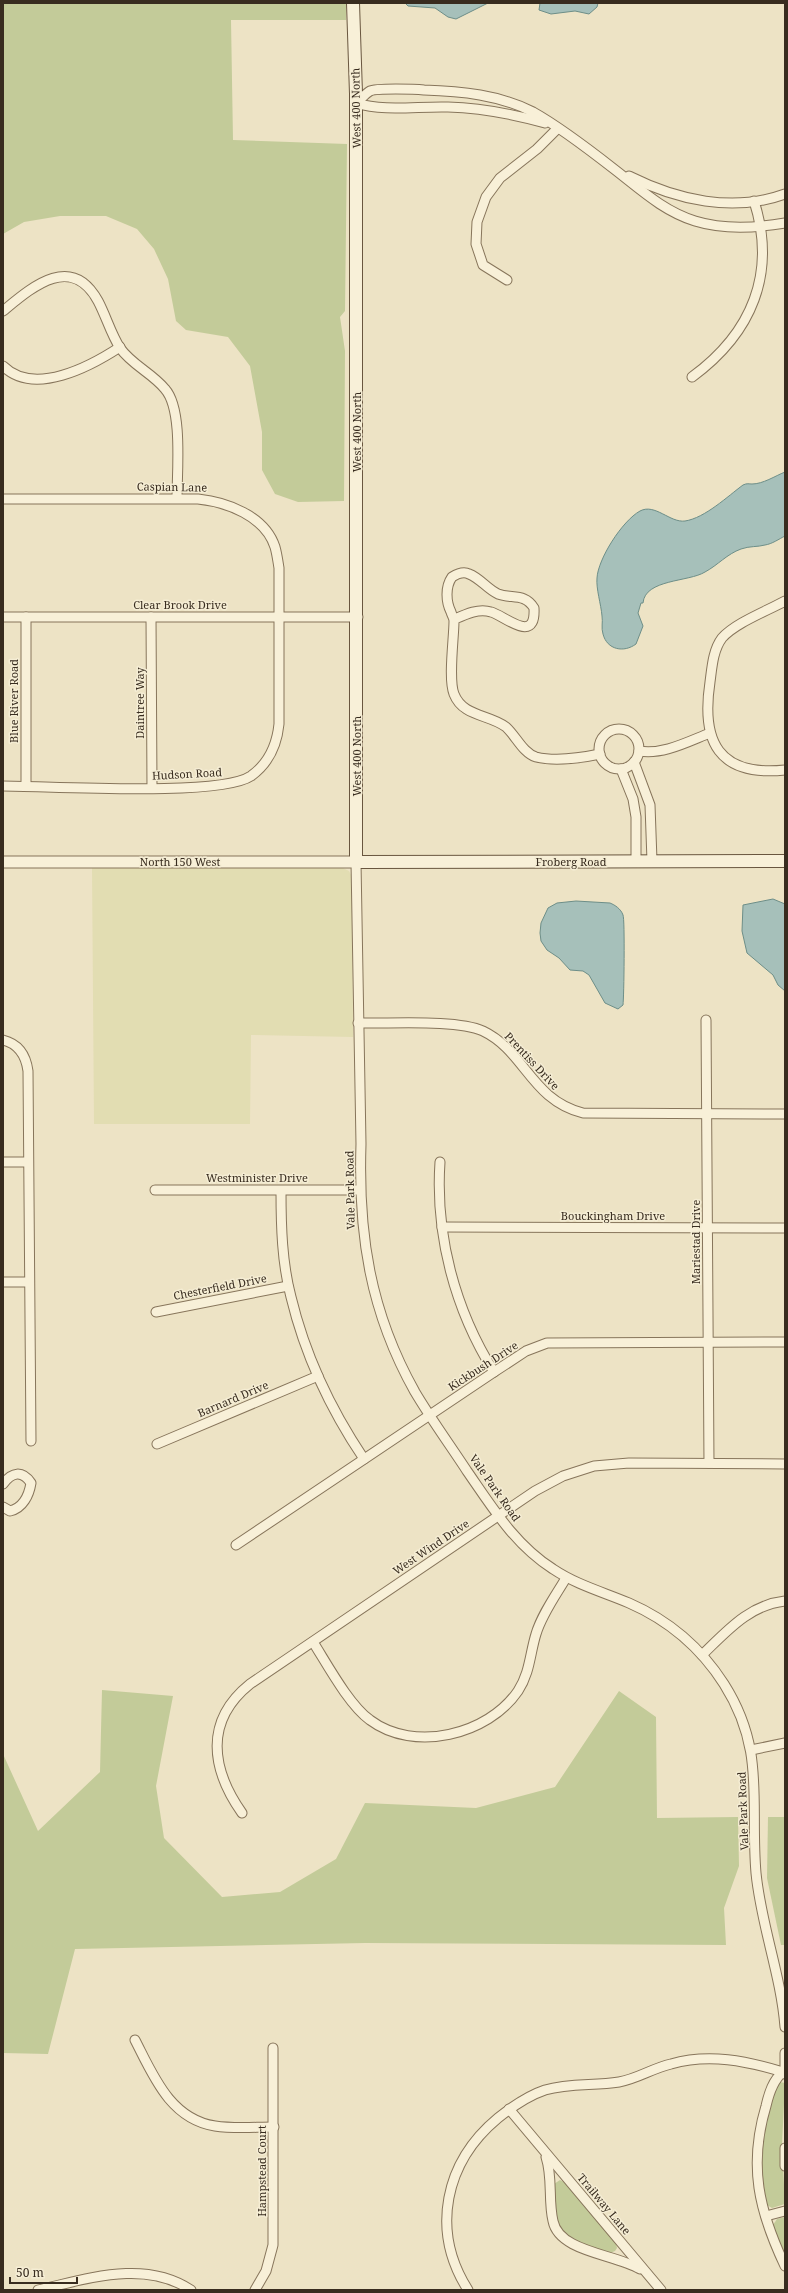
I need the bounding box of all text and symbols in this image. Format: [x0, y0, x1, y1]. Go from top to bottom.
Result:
street label: West 400 North [347, 68, 364, 148]
street label: West 400 North [349, 392, 364, 472]
street label: Caspian Lane [137, 478, 207, 495]
street label: Clear Brook Drive [133, 597, 227, 612]
street label: Blue River Road [6, 659, 21, 743]
street label: Daintree Way [132, 667, 147, 739]
street label: West 400 North [349, 716, 364, 796]
street label: Hudson Road [152, 764, 223, 783]
street label: North 150 West [140, 854, 220, 869]
street label: Froberg Road [535, 854, 607, 869]
street label: Prentiss Drive [502, 1029, 563, 1093]
street label: Vale Park Road [341, 1150, 358, 1230]
street label: Westminister Drive [206, 1170, 308, 1185]
street label: Mariestad Drive [688, 1200, 703, 1284]
street label: Bouckingham Drive [561, 1208, 665, 1223]
street label: Chesterfield Drive [172, 1270, 268, 1303]
street label: Kickbush Drive [445, 1337, 521, 1394]
street label: Barnard Drive [195, 1377, 271, 1420]
street label: Vale Park Road [467, 1451, 524, 1525]
street label: West Wind Drive [390, 1515, 472, 1578]
street label: Vale Park Road [734, 1771, 751, 1851]
street label: Hampstead Court [254, 2125, 269, 2217]
street label: Trailway Lane [574, 2170, 634, 2237]
scale bar [10, 2259, 77, 2285]
text: 50 m [16, 2264, 44, 2281]

